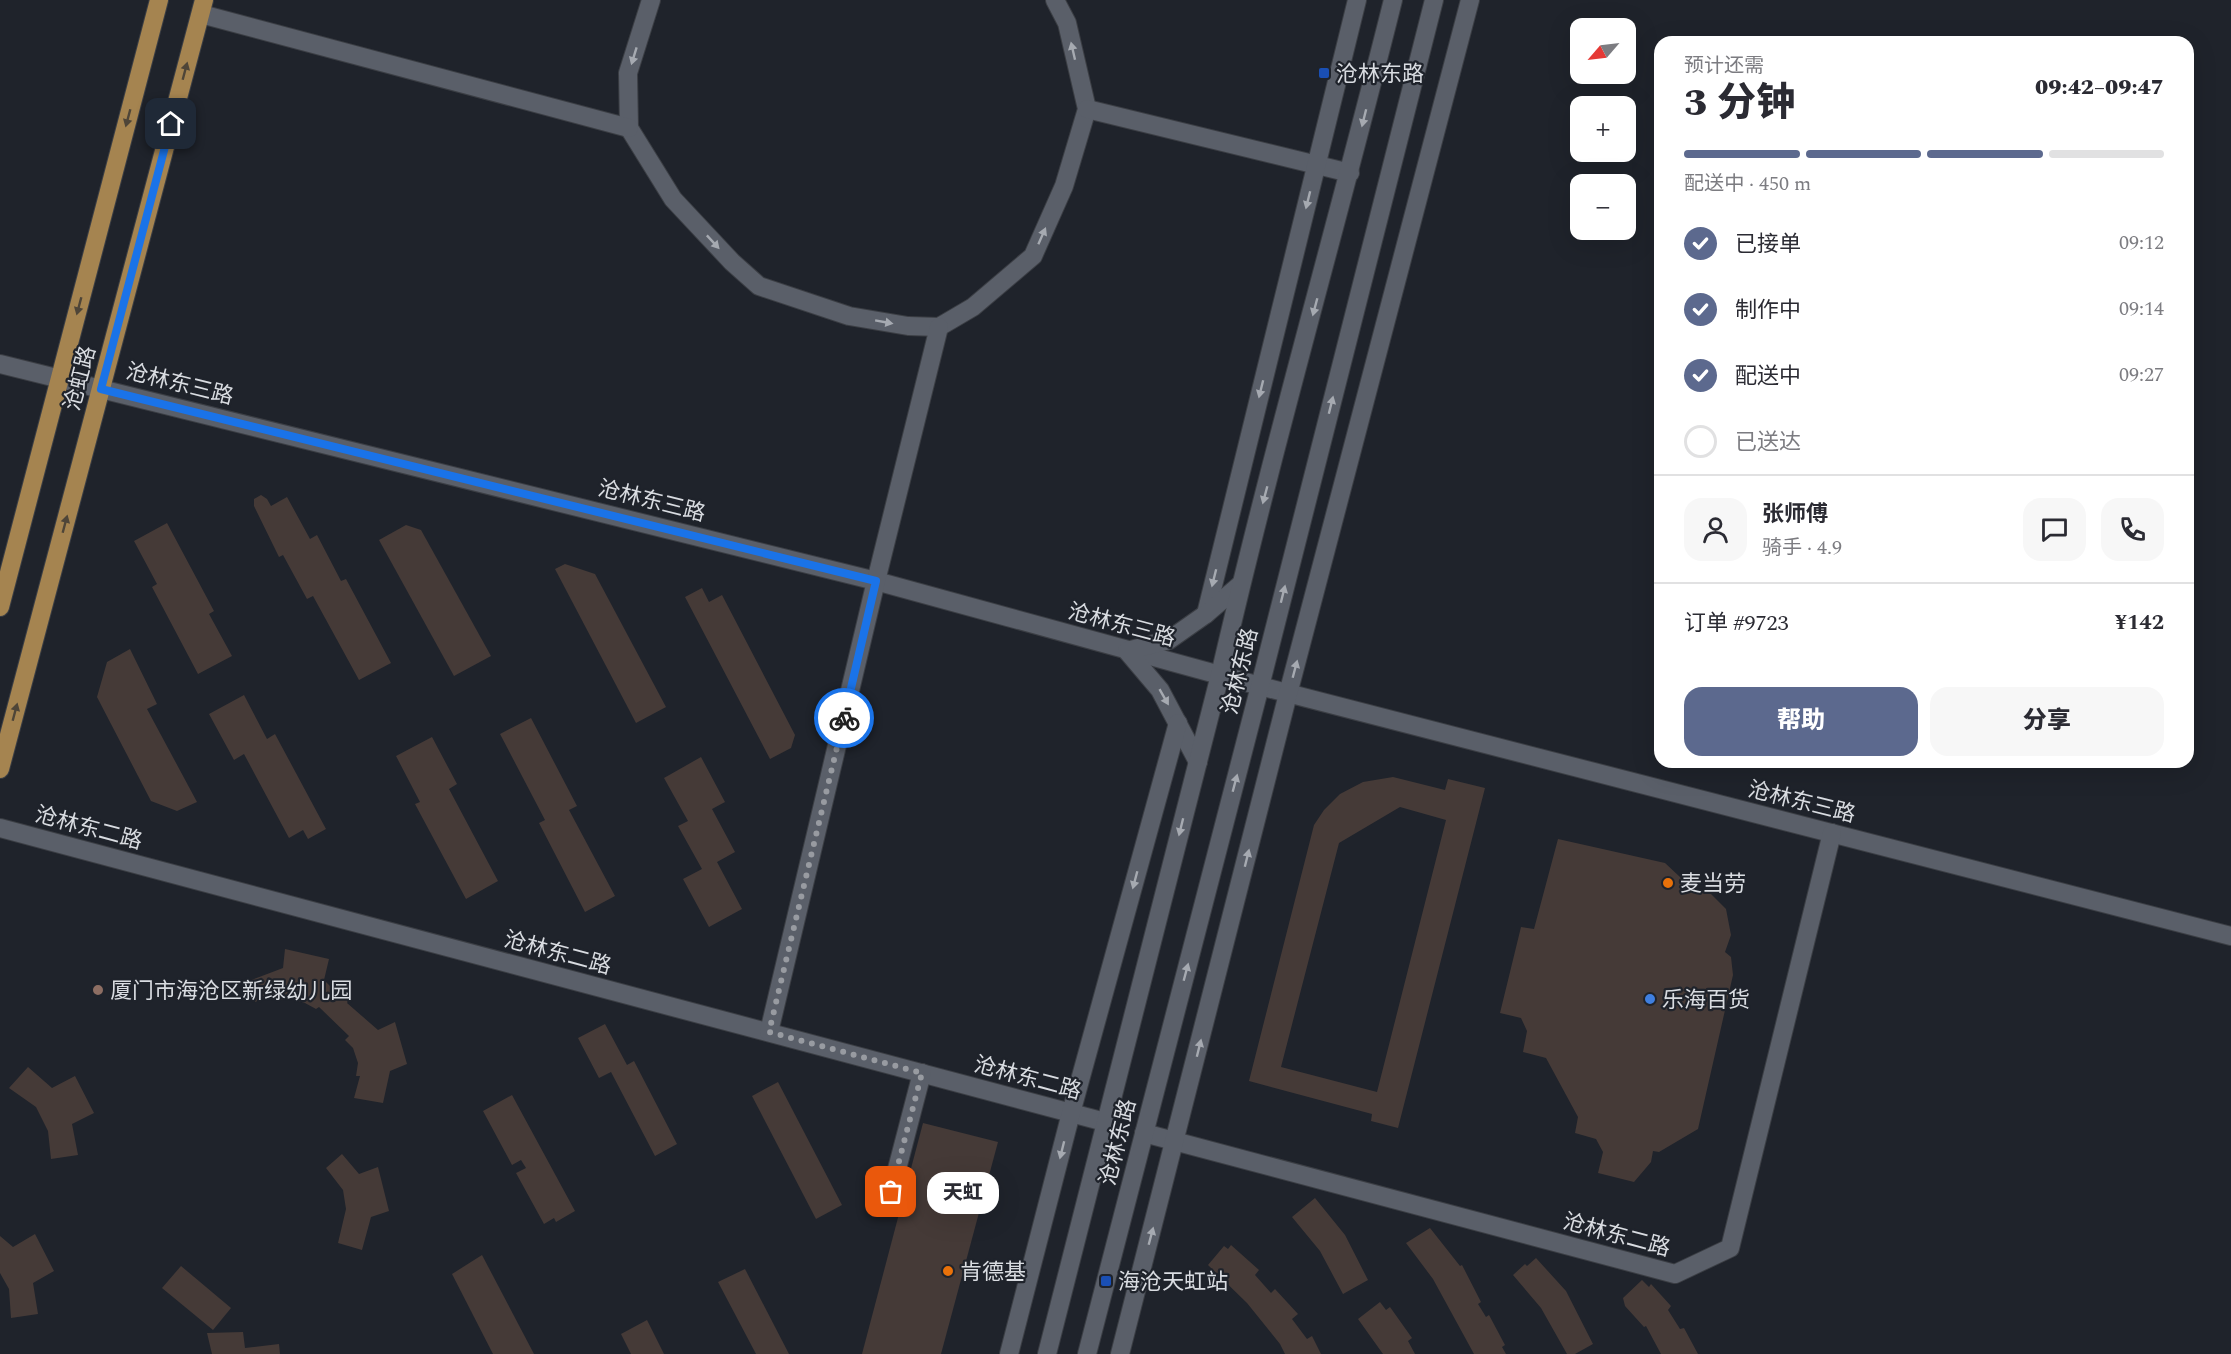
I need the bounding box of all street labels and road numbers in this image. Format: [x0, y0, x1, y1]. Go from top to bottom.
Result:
street label: 沧虹路 [56, 342, 105, 415]
street label: 沧林东三路 [122, 355, 237, 414]
street label: 沧林东三路 [594, 472, 709, 531]
street label: 沧林东三路 [1064, 595, 1179, 656]
street label: 沧林东路 [1214, 625, 1267, 718]
street label: 沧林东三路 [1744, 773, 1859, 832]
street label: 沧林东二路 [31, 798, 146, 859]
street label: 沧林东二路 [500, 923, 615, 984]
street label: 沧林东二路 [970, 1048, 1085, 1109]
street label: 沧林东路 [1092, 1096, 1145, 1189]
street label: 沧林东二路 [1559, 1205, 1674, 1266]

